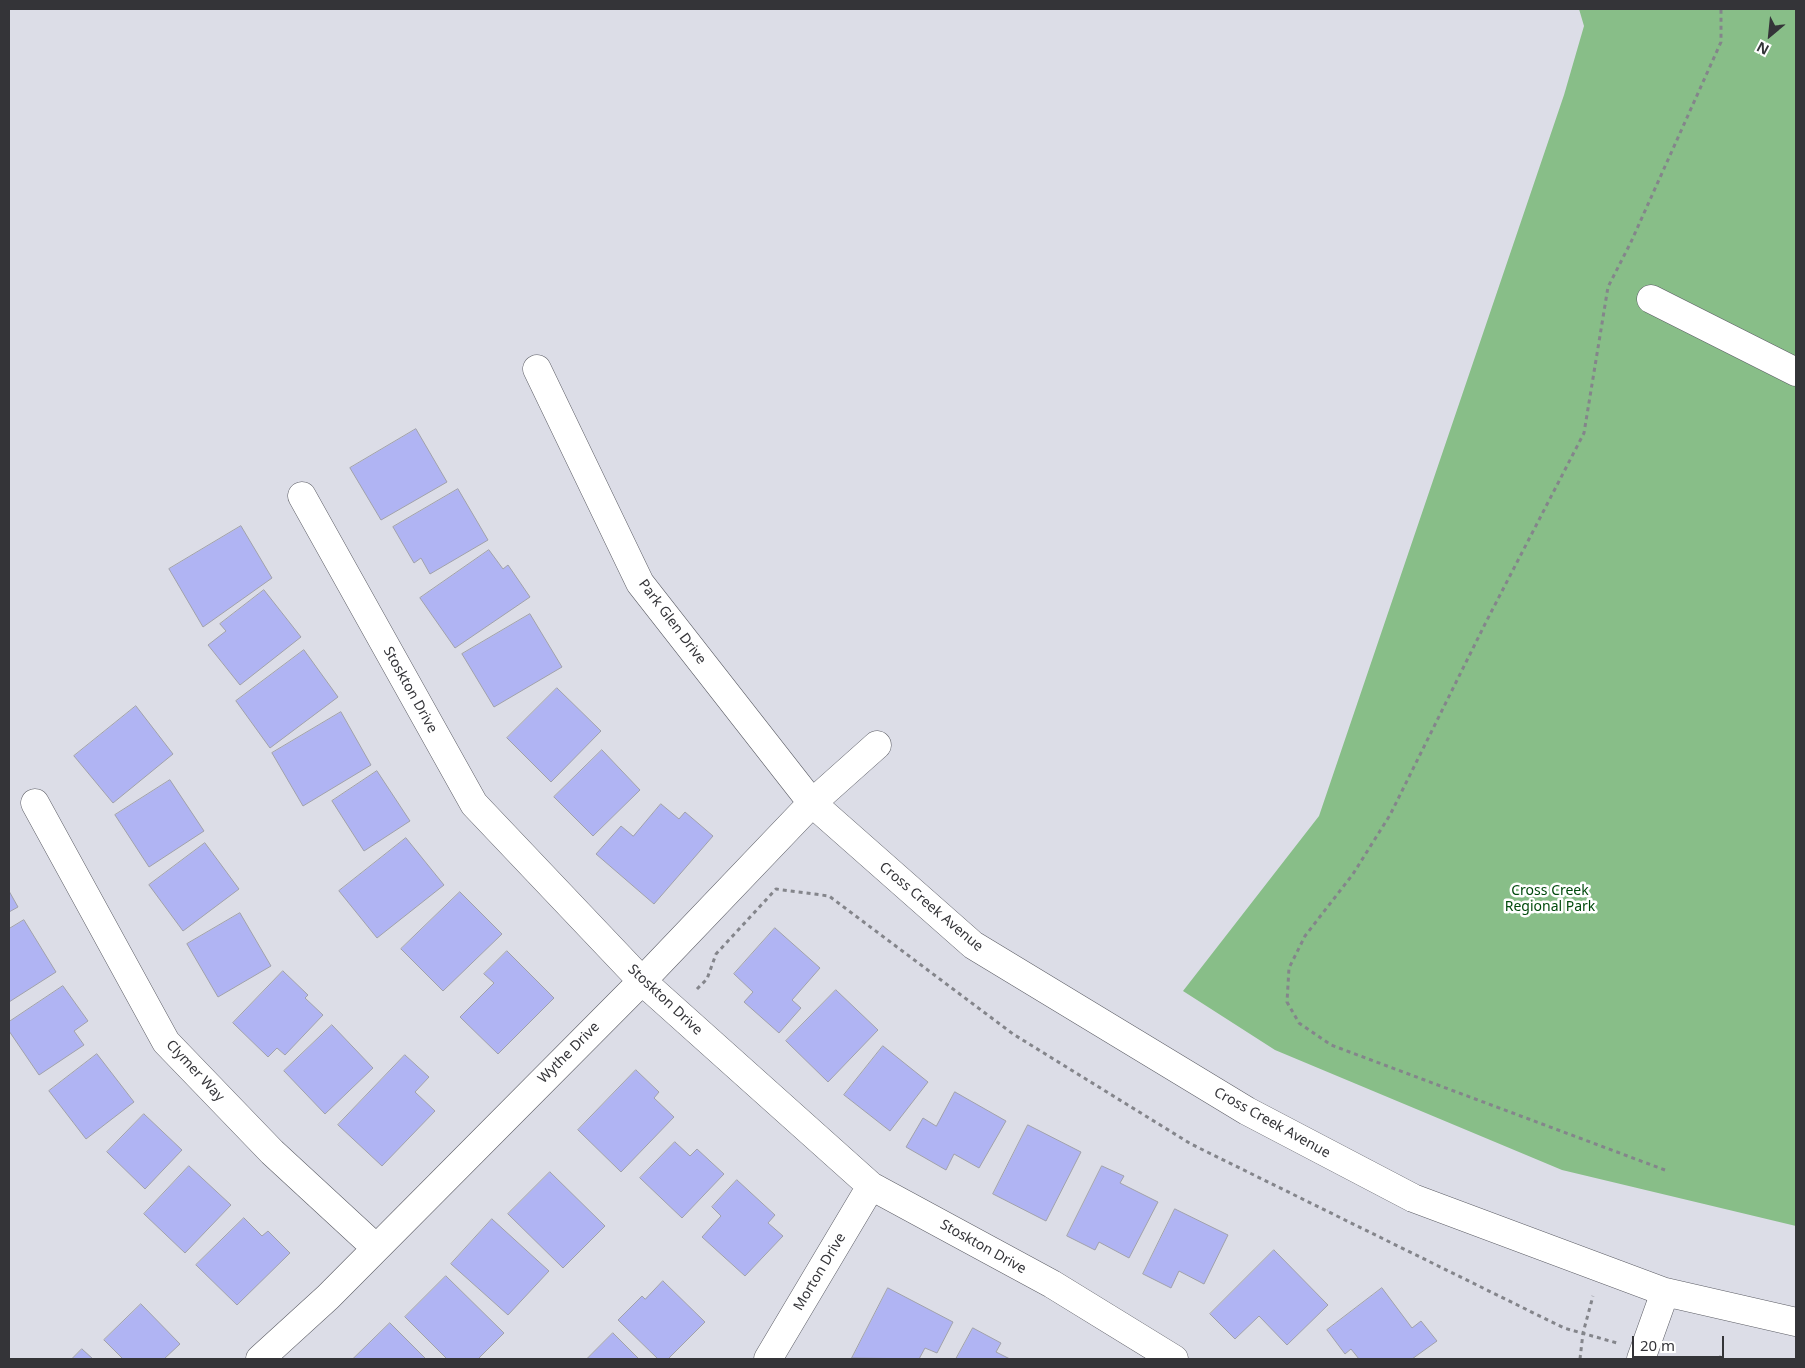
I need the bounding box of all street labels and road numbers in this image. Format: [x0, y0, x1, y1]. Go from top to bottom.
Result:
street label: Park Glen Drive [635, 576, 709, 668]
street label: Stoskton Drive [379, 644, 441, 736]
street label: Cross Creek Avenue [876, 859, 986, 955]
street label: Stoskton Drive [624, 961, 706, 1039]
street label: Wythe Drive [535, 1019, 603, 1087]
street label: Clymer Way [162, 1037, 228, 1105]
street label: Cross Creek Avenue [1211, 1084, 1333, 1162]
street label: Stoskton Drive [937, 1216, 1029, 1278]
street label: Morton Drive [790, 1230, 850, 1314]

